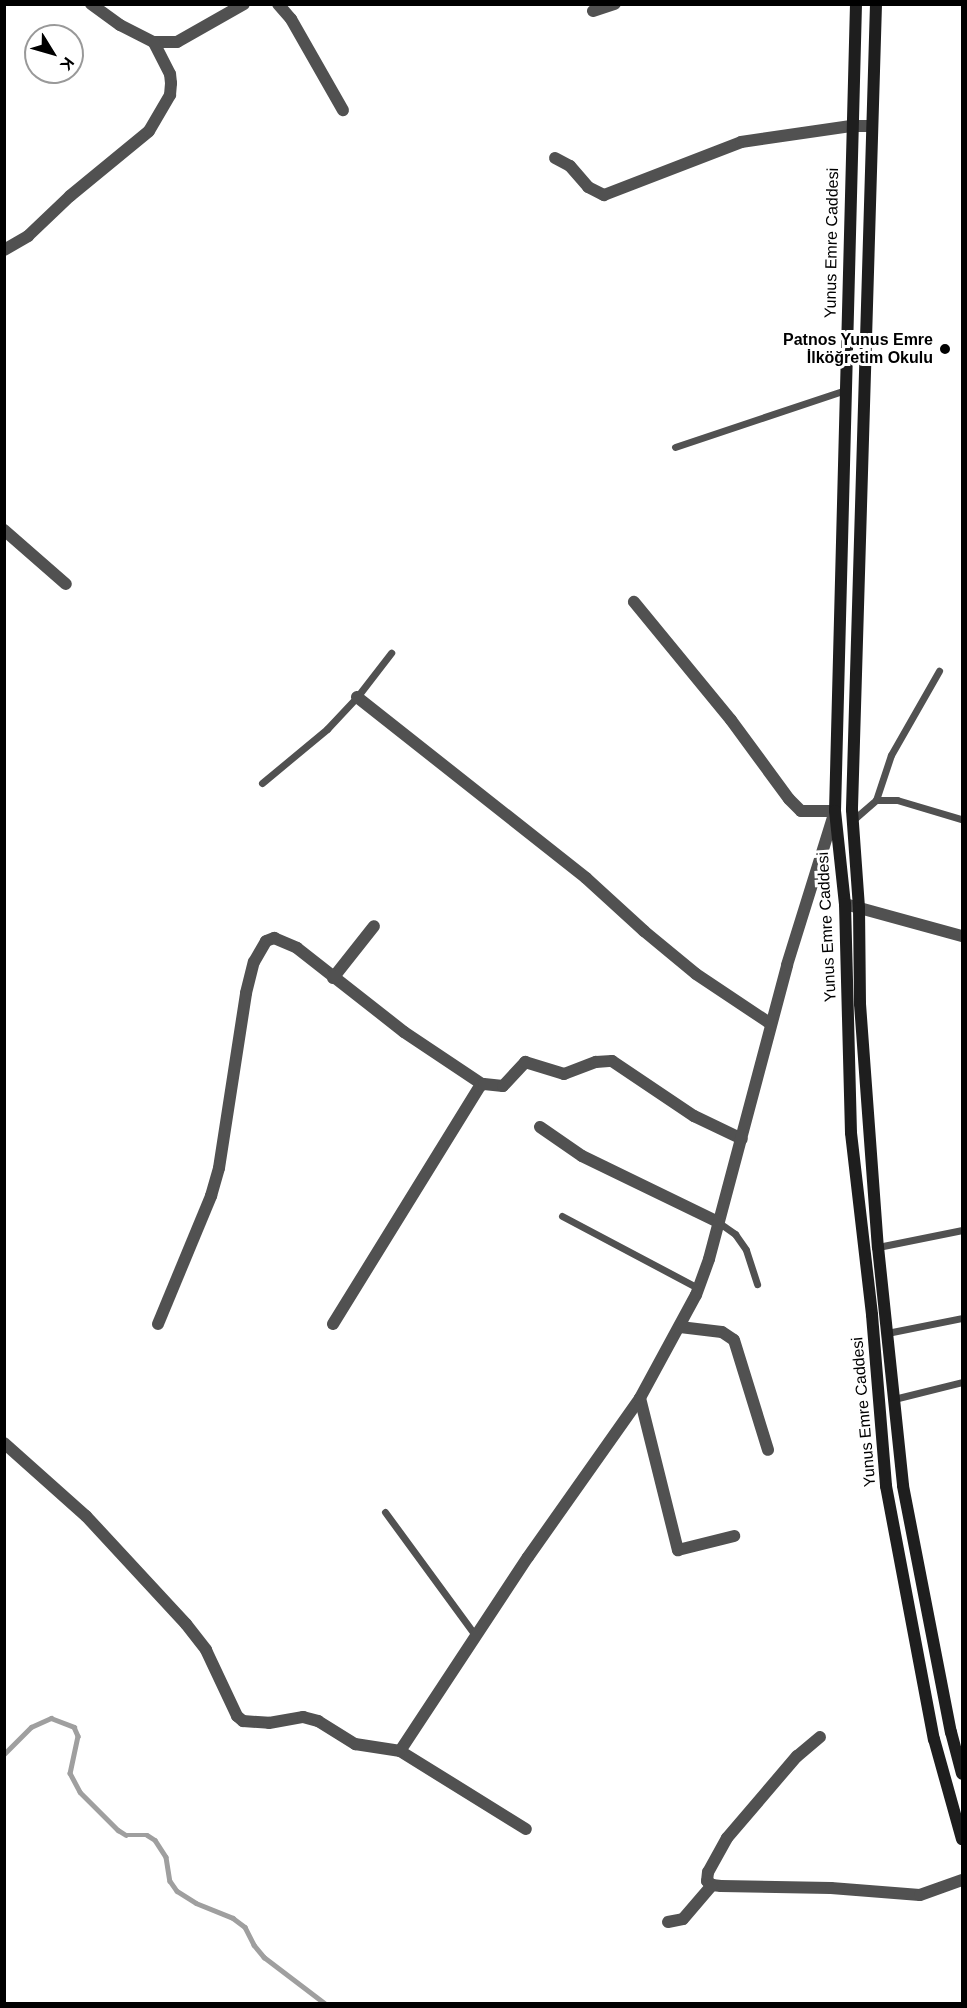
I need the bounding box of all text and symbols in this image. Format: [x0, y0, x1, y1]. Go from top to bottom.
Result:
north arrow [24, 24, 84, 84]
text: K [57, 54, 77, 74]
street label: Yunus Emre Caddesi [821, 168, 843, 318]
place label: Patnos Yunus Emre İlköğretim Okulu [783, 330, 933, 368]
marker: Patnos Yunus Emre İlköğretim Okulu [938, 342, 952, 356]
street label: Yunus Emre Caddesi [813, 851, 841, 1003]
street label: Yunus Emre Caddesi [848, 1336, 880, 1488]

